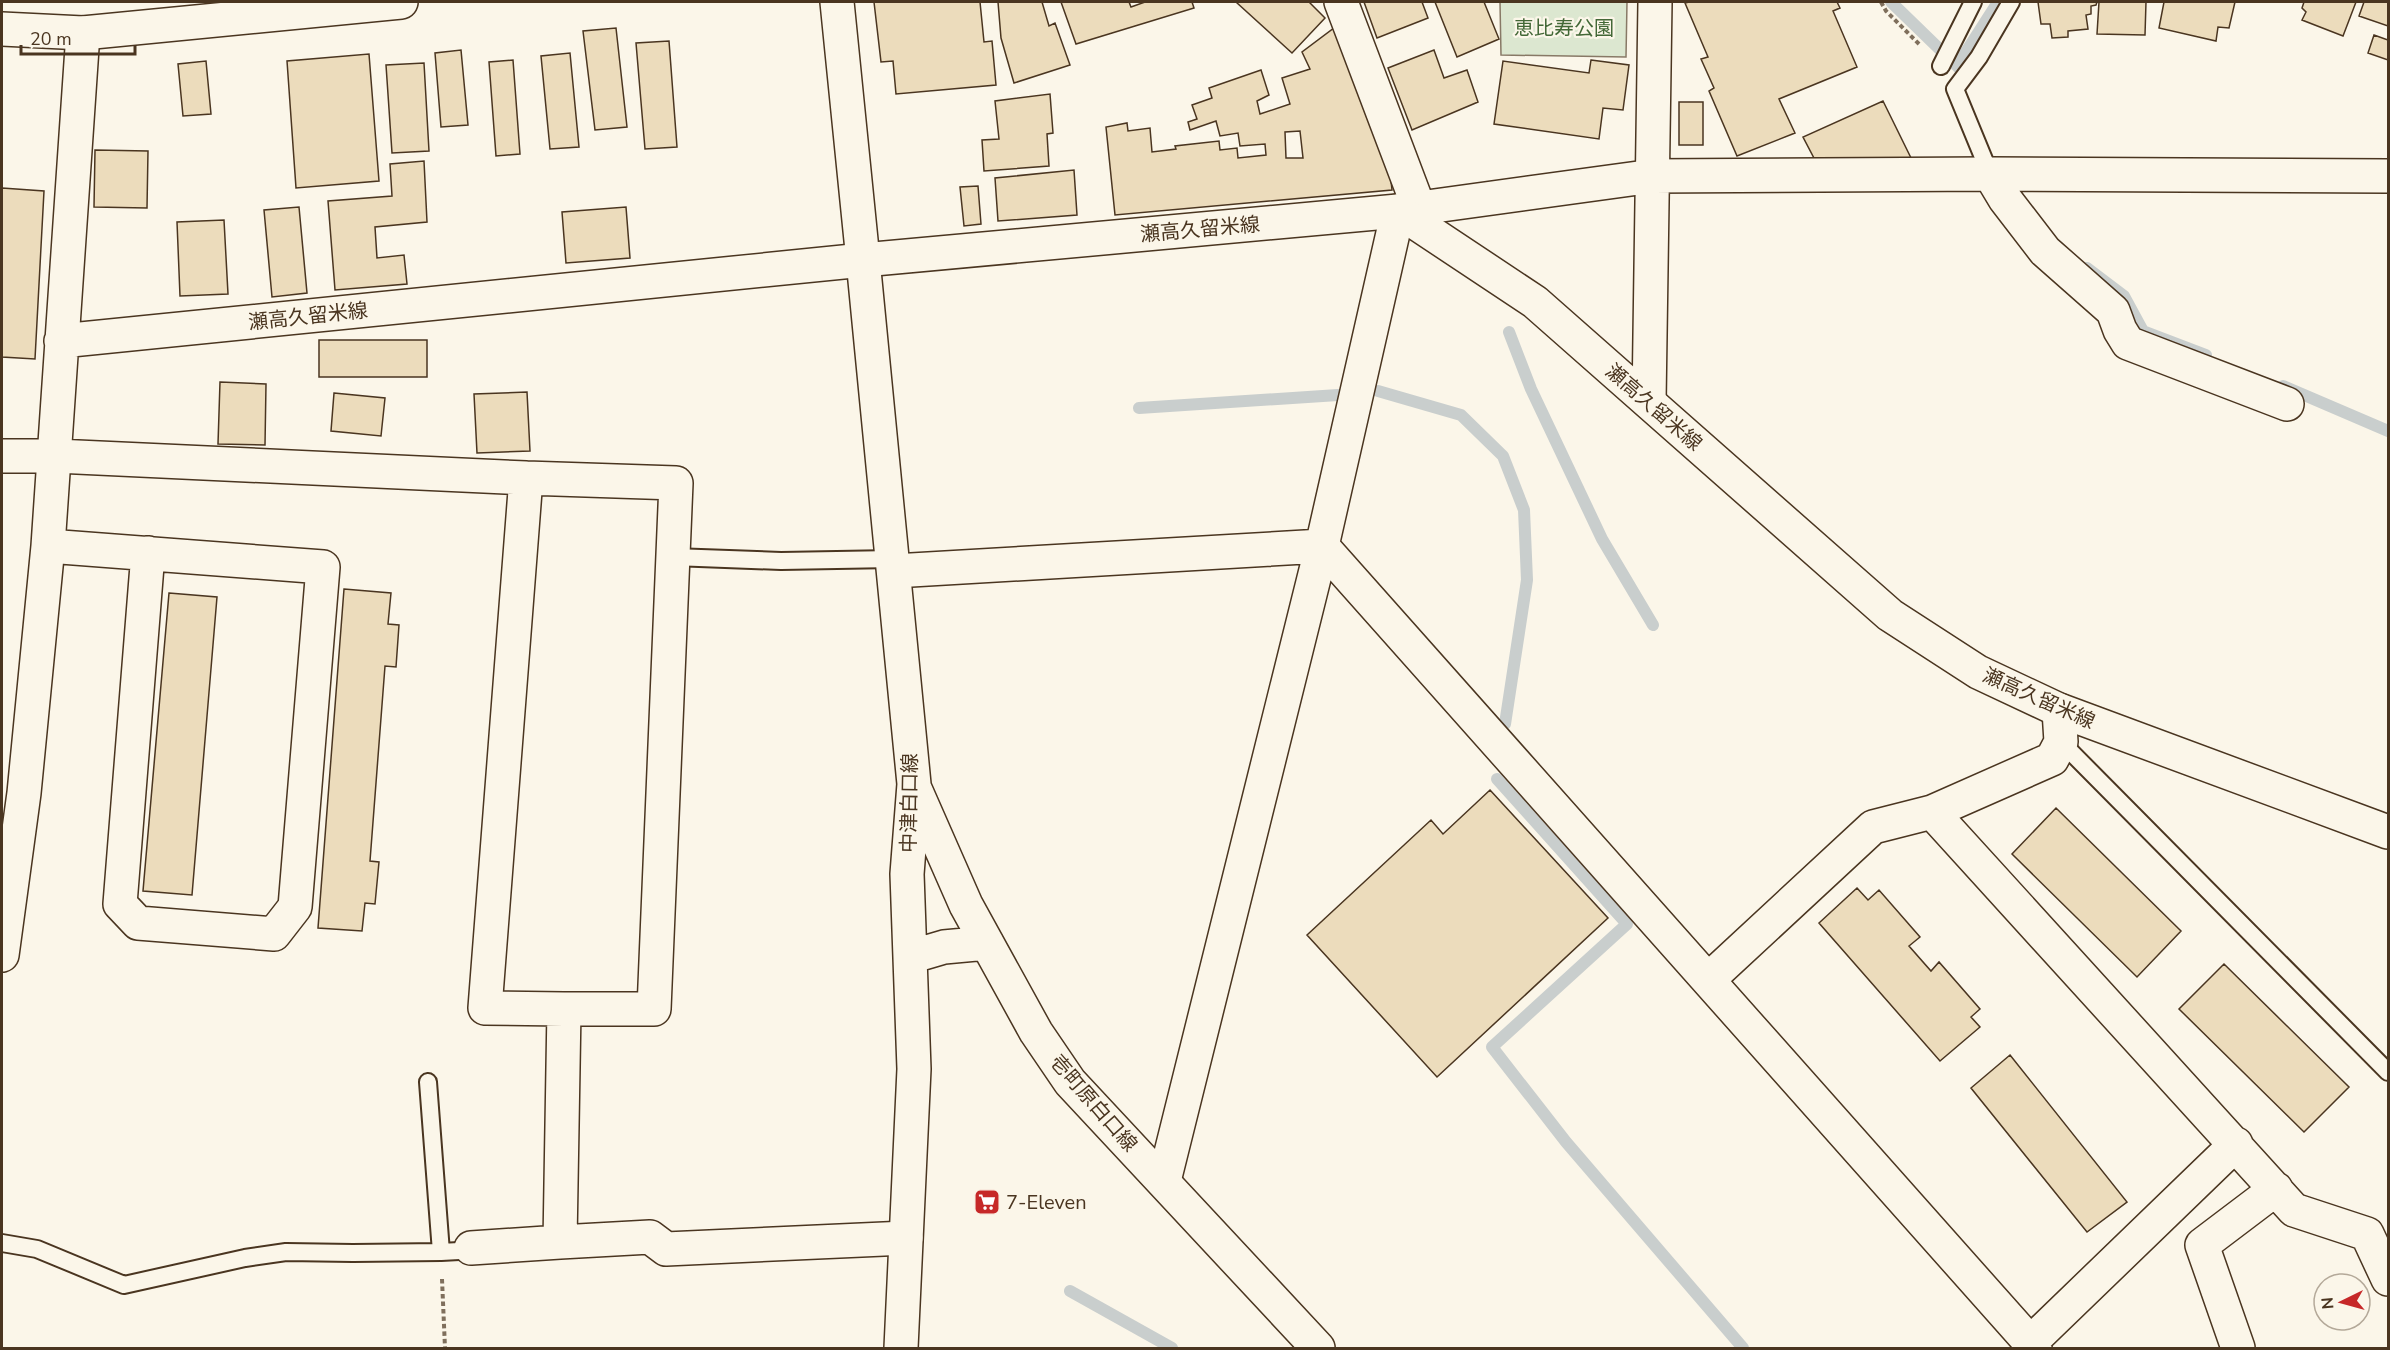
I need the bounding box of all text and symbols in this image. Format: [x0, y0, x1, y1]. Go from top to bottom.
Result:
park label: 恵比寿公園 [1514, 15, 1614, 42]
scale bar [21, 18, 135, 56]
text: 20 m [30, 27, 72, 51]
street label: 瀬高久留米線 [1139, 211, 1261, 248]
street label: 瀬高久留米線 [247, 297, 369, 336]
street label: 瀬高久留米線 [1600, 358, 1708, 457]
street label: 瀬高久留米線 [1978, 662, 2099, 735]
street label: 中津白口線 [895, 753, 924, 853]
street label: 壱町原白口線 [1044, 1049, 1143, 1157]
supermarket icon: 7-Eleven [972, 1187, 1002, 1217]
place label: 7-Eleven [1006, 1189, 1087, 1216]
north arrow [2312, 1272, 2372, 1332]
text: N [2317, 1296, 2340, 1310]

